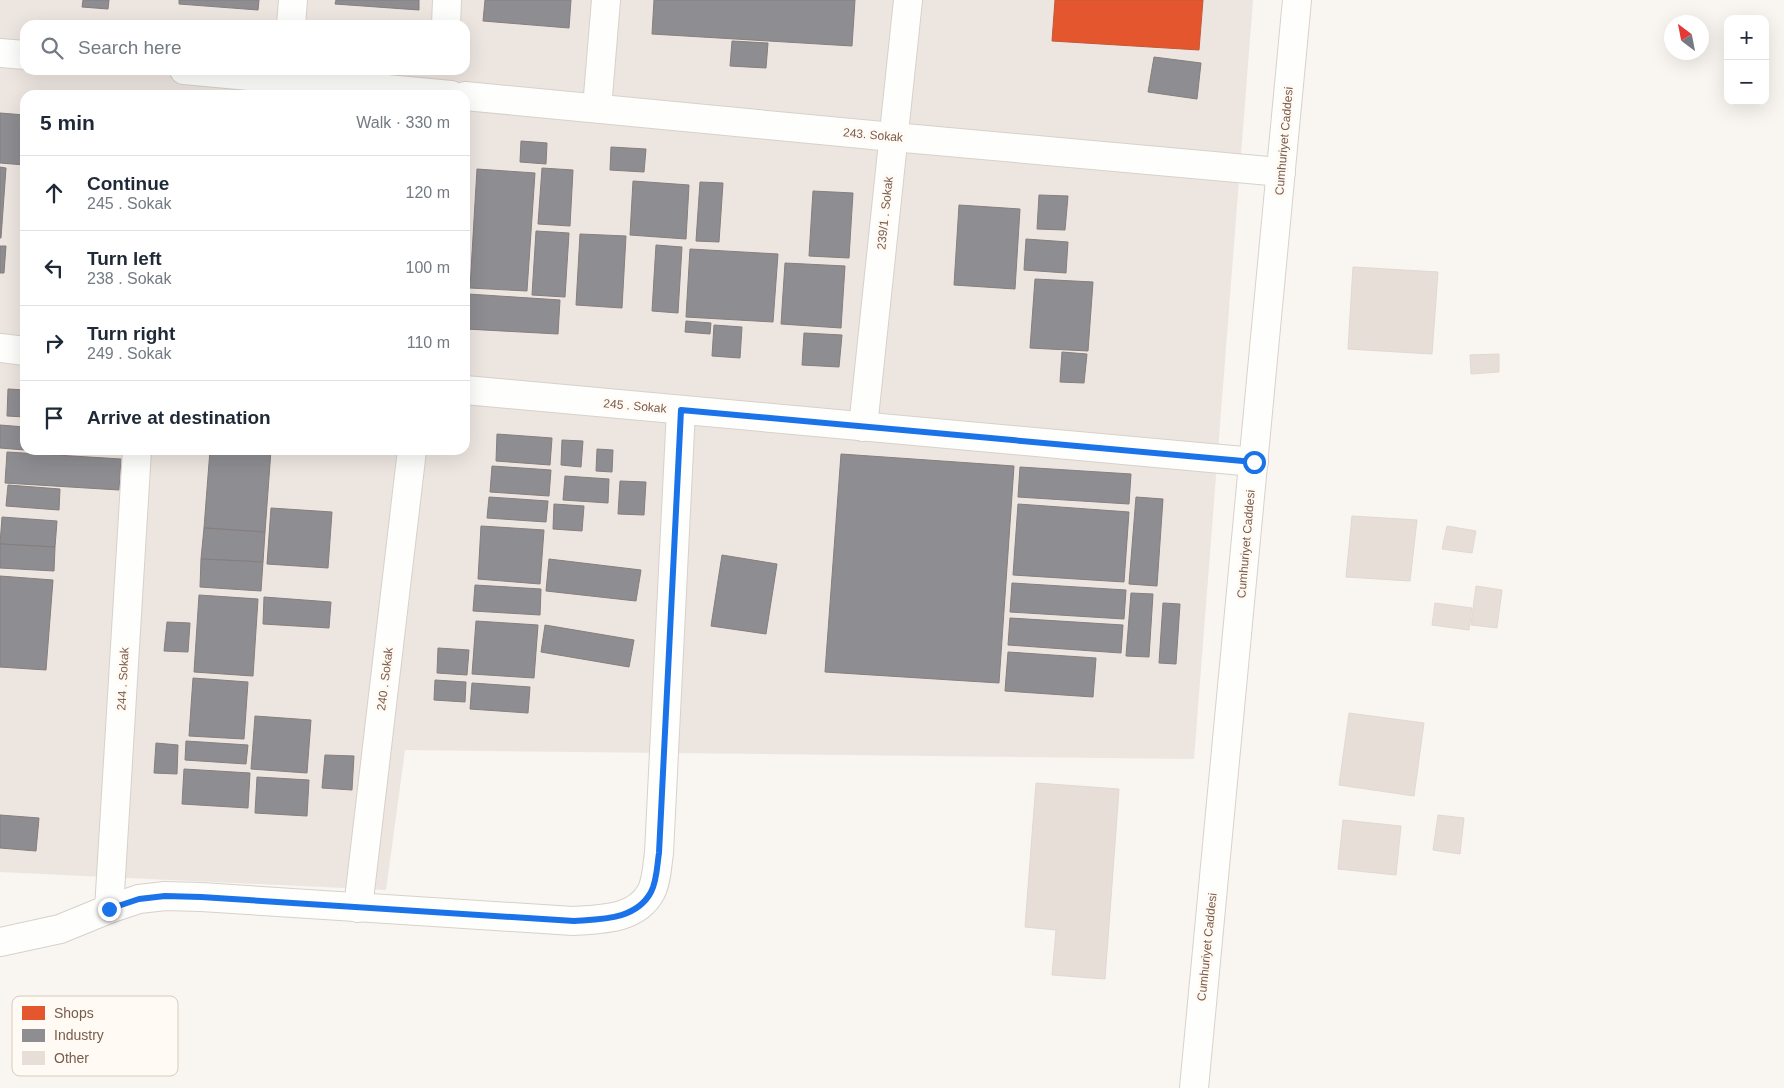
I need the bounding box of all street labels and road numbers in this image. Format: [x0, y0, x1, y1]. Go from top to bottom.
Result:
street label: Cumhuriyet Caddesi [1272, 86, 1296, 196]
street label: 243. Sokak [842, 125, 905, 145]
street label: 239/1 . Sokak [874, 175, 896, 250]
street label: 245 . Sokak [603, 396, 668, 416]
street label: Cumhuriyet Caddesi [1234, 489, 1258, 599]
street label: 244 . Sokak [114, 646, 132, 711]
street label: 240 . Sokak [374, 646, 396, 711]
street label: Cumhuriyet Caddesi [1194, 892, 1220, 1002]

